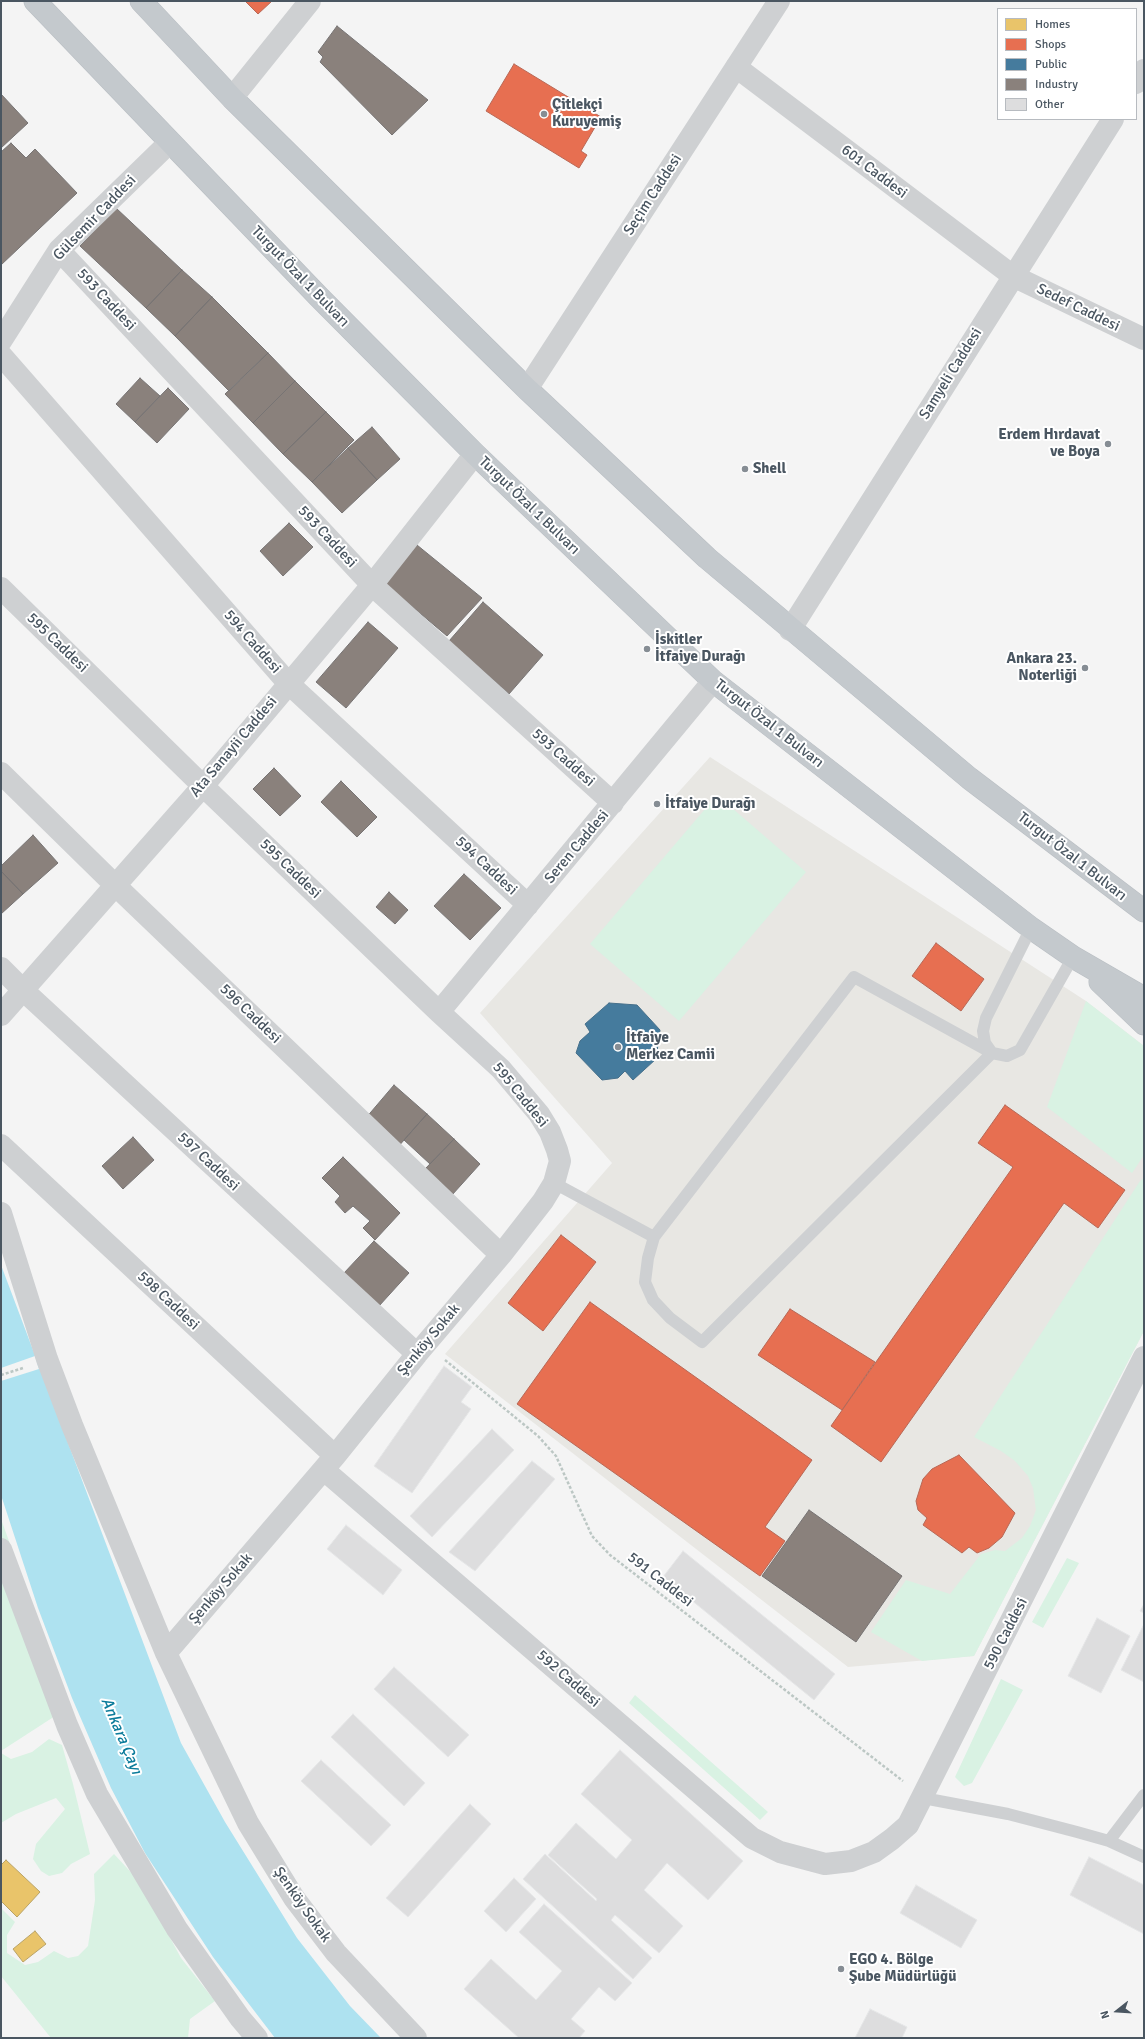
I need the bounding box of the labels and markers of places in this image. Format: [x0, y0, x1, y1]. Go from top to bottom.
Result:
place label: Çitlekçi Kuruyemiş [552, 96, 621, 131]
marker: Çitlekçi Kuruyemiş [539, 109, 549, 119]
place label: Erdem Hırdavat ve Boya [998, 426, 1100, 461]
marker: Erdem Hırdavat ve Boya [1103, 439, 1113, 449]
place label: Shell [753, 460, 786, 478]
marker: Shell [740, 464, 750, 474]
place label: İskitler İtfaiye Durağı [655, 631, 746, 666]
marker: İskitler İtfaiye Durağı [642, 644, 652, 654]
place label: Ankara 23. Noterliği [1006, 650, 1077, 685]
marker: Ankara 23. Noterliği [1080, 663, 1090, 673]
place label: İtfaiye Durağı [665, 795, 756, 813]
marker: İtfaiye Durağı [652, 799, 662, 809]
place label: İtfaiye Merkez Camii [626, 1029, 715, 1064]
marker: İtfaiye Merkez Camii [613, 1042, 623, 1052]
place label: EGO 4. Bölge Şube Müdürlüğü [849, 1951, 956, 1986]
marker: EGO 4. Bölge Şube Müdürlüğü [836, 1964, 846, 1974]

